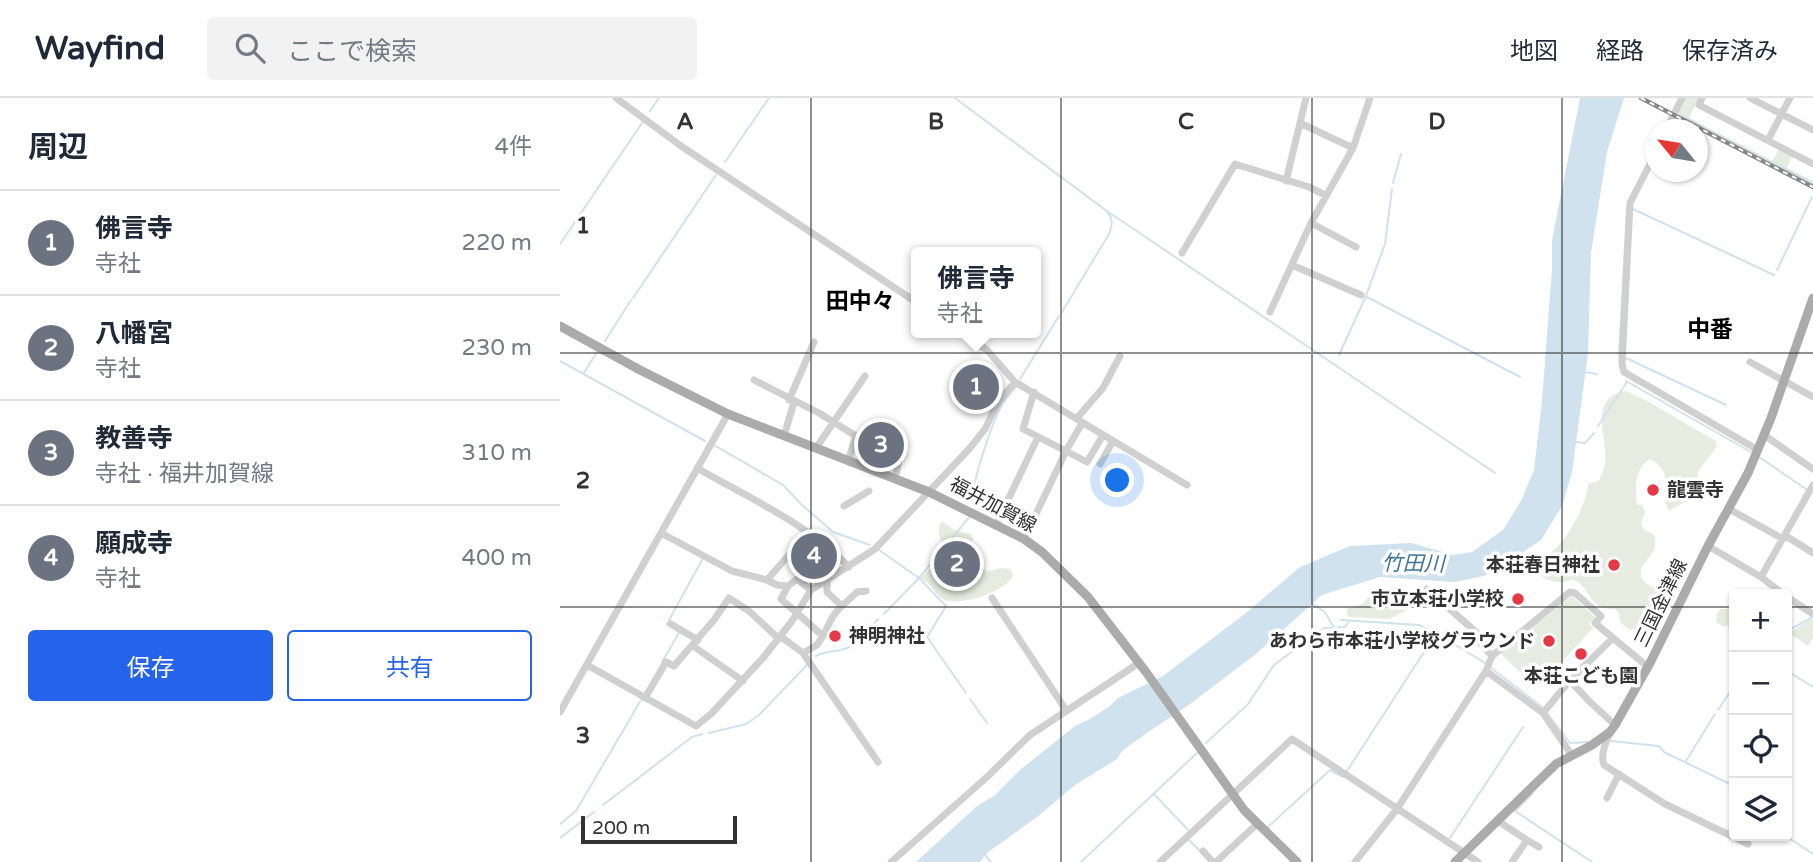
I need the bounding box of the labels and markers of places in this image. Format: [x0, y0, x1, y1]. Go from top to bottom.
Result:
pin: 1 [953, 361, 999, 413]
pin: 3 [858, 419, 904, 471]
place label: 龍雲寺 [1667, 479, 1724, 501]
marker: 龍雲寺 [1645, 482, 1661, 498]
pin: 4 [791, 530, 837, 582]
pin: 2 [934, 538, 980, 590]
place label: 本荘春日神社 [1486, 554, 1600, 576]
marker: 本荘春日神社 [1606, 557, 1622, 573]
place label: 市立本荘小学校 [1371, 588, 1504, 610]
marker: 市立本荘小学校 [1510, 591, 1526, 607]
place label: 神明神社 [849, 625, 925, 647]
marker: 神明神社 [827, 628, 843, 644]
place label: あわら市本荘小学校グラウンド [1269, 630, 1535, 652]
marker: あわら市本荘小学校グラウンド [1541, 633, 1557, 649]
marker: 本荘こども園 [1573, 646, 1589, 662]
place label: 本荘こども園 [1524, 665, 1638, 687]

